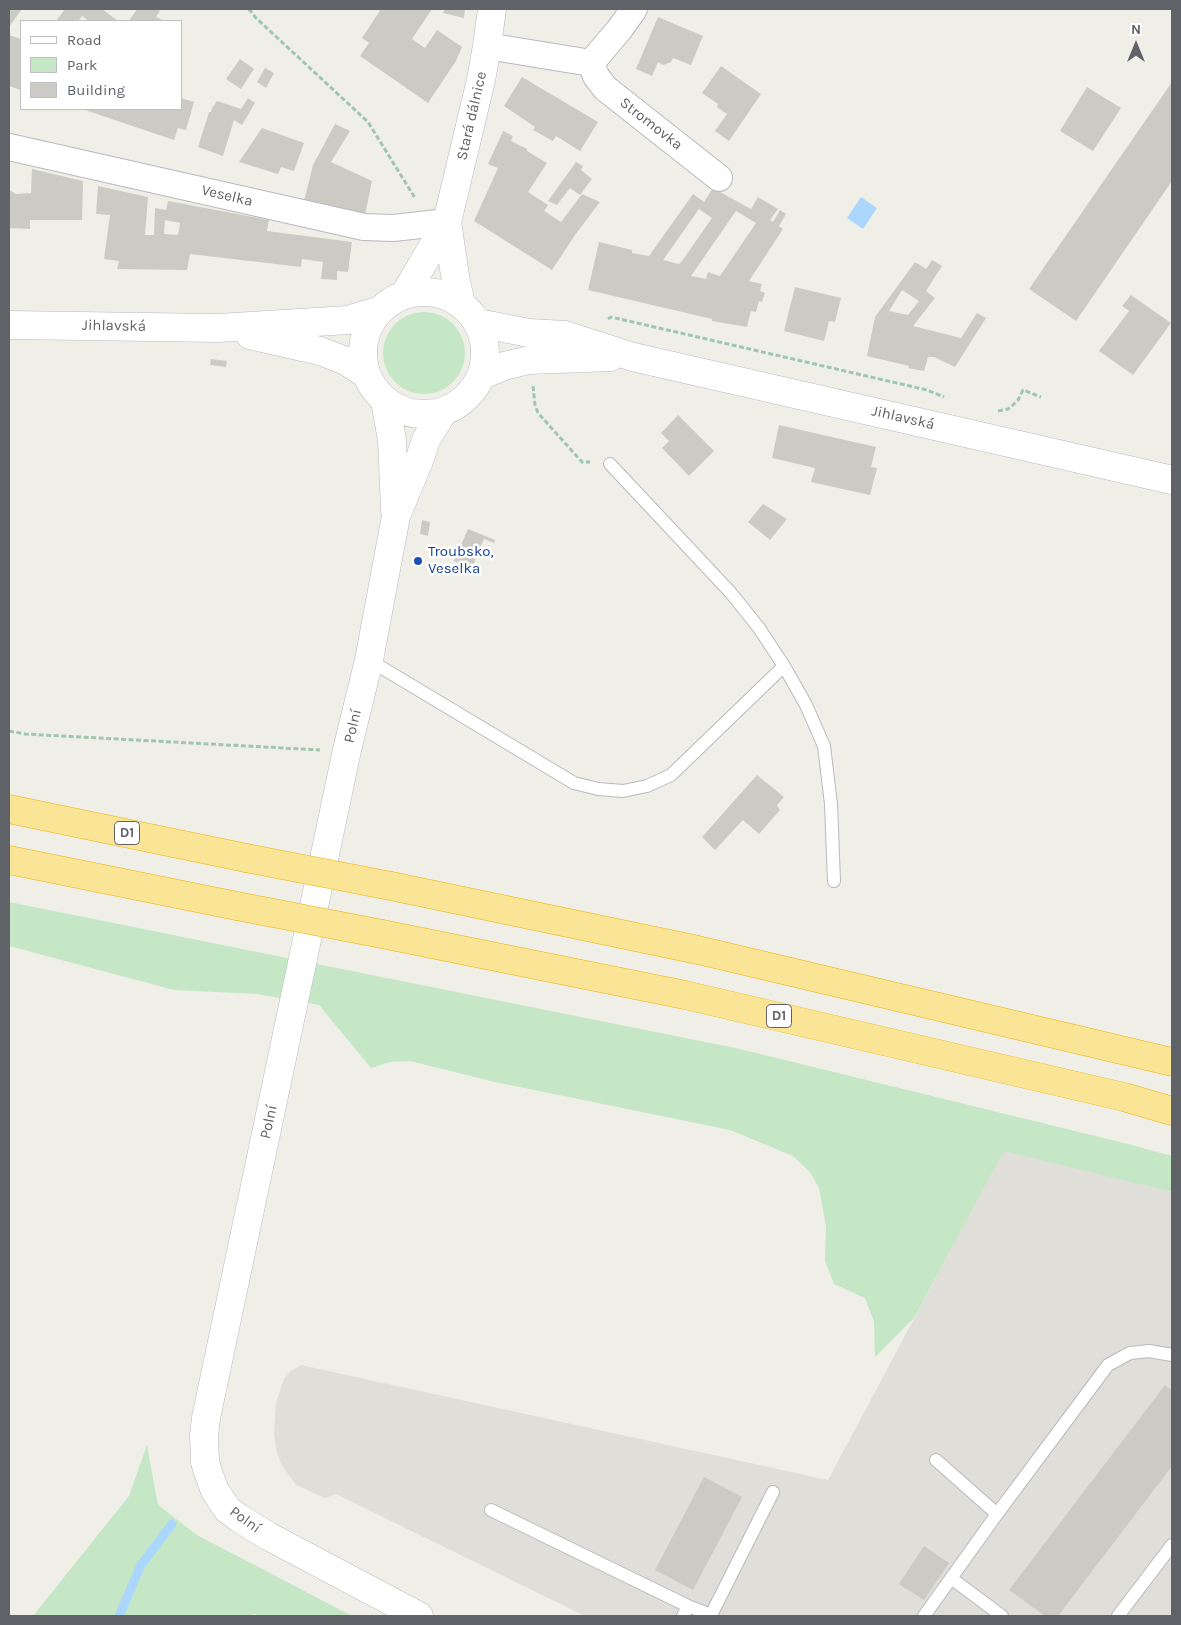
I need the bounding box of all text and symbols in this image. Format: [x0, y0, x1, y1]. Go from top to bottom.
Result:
legend [20, 20, 182, 110]
north arrow [1111, 20, 1161, 70]
text: N [1131, 21, 1141, 38]
text: Road [67, 31, 102, 49]
text: Park [67, 56, 97, 74]
street label: Stará dálnice [453, 70, 491, 162]
text: Building [67, 81, 125, 99]
street label: Stromovka [616, 94, 686, 154]
street label: Veselka [200, 181, 254, 211]
street label: Jihlavská [82, 316, 146, 336]
street label: Jihlavská [870, 402, 936, 434]
place label: Troubsko, Veselka [428, 543, 494, 578]
marker: Troubsko, Veselka [412, 555, 424, 567]
street label: Polní [340, 707, 366, 745]
road number: D1 [114, 821, 140, 844]
road number: D1 [766, 1004, 792, 1028]
street label: Polní [257, 1103, 281, 1141]
street label: Polní [226, 1503, 264, 1537]

